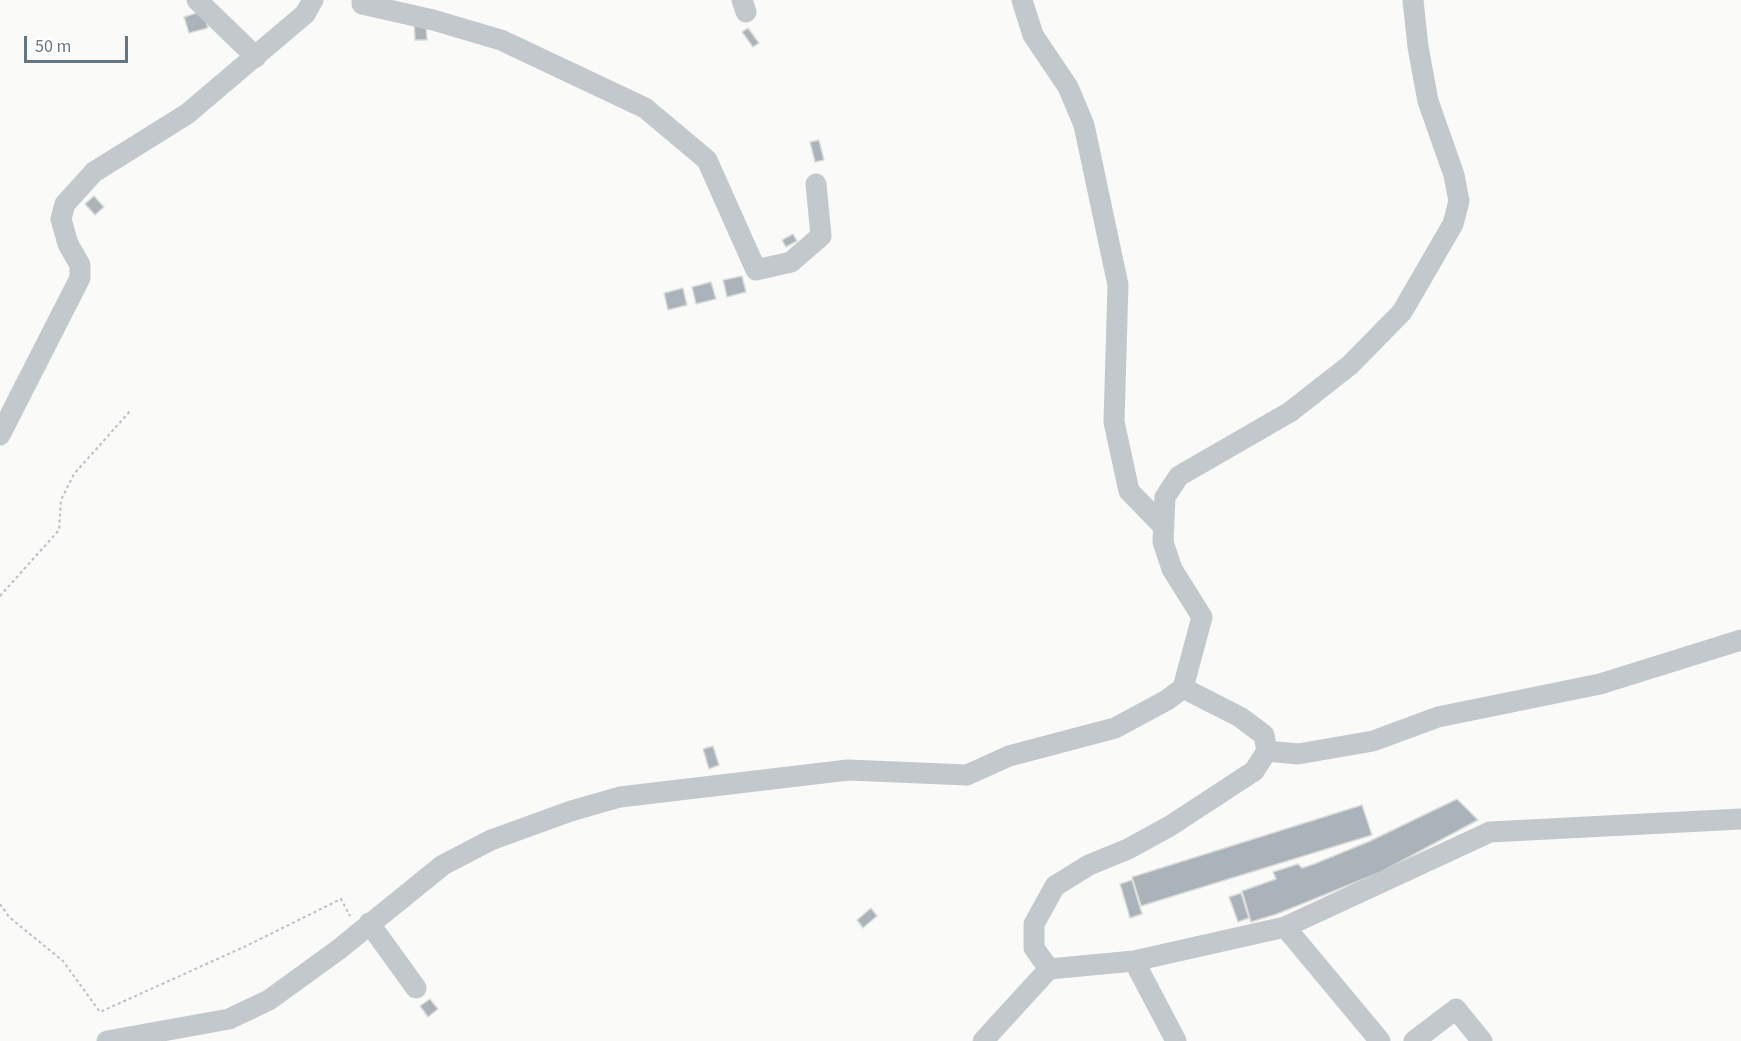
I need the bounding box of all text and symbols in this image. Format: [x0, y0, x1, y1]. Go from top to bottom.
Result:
scale bar [27, 24, 130, 62]
text: 50 m [35, 34, 71, 59]

